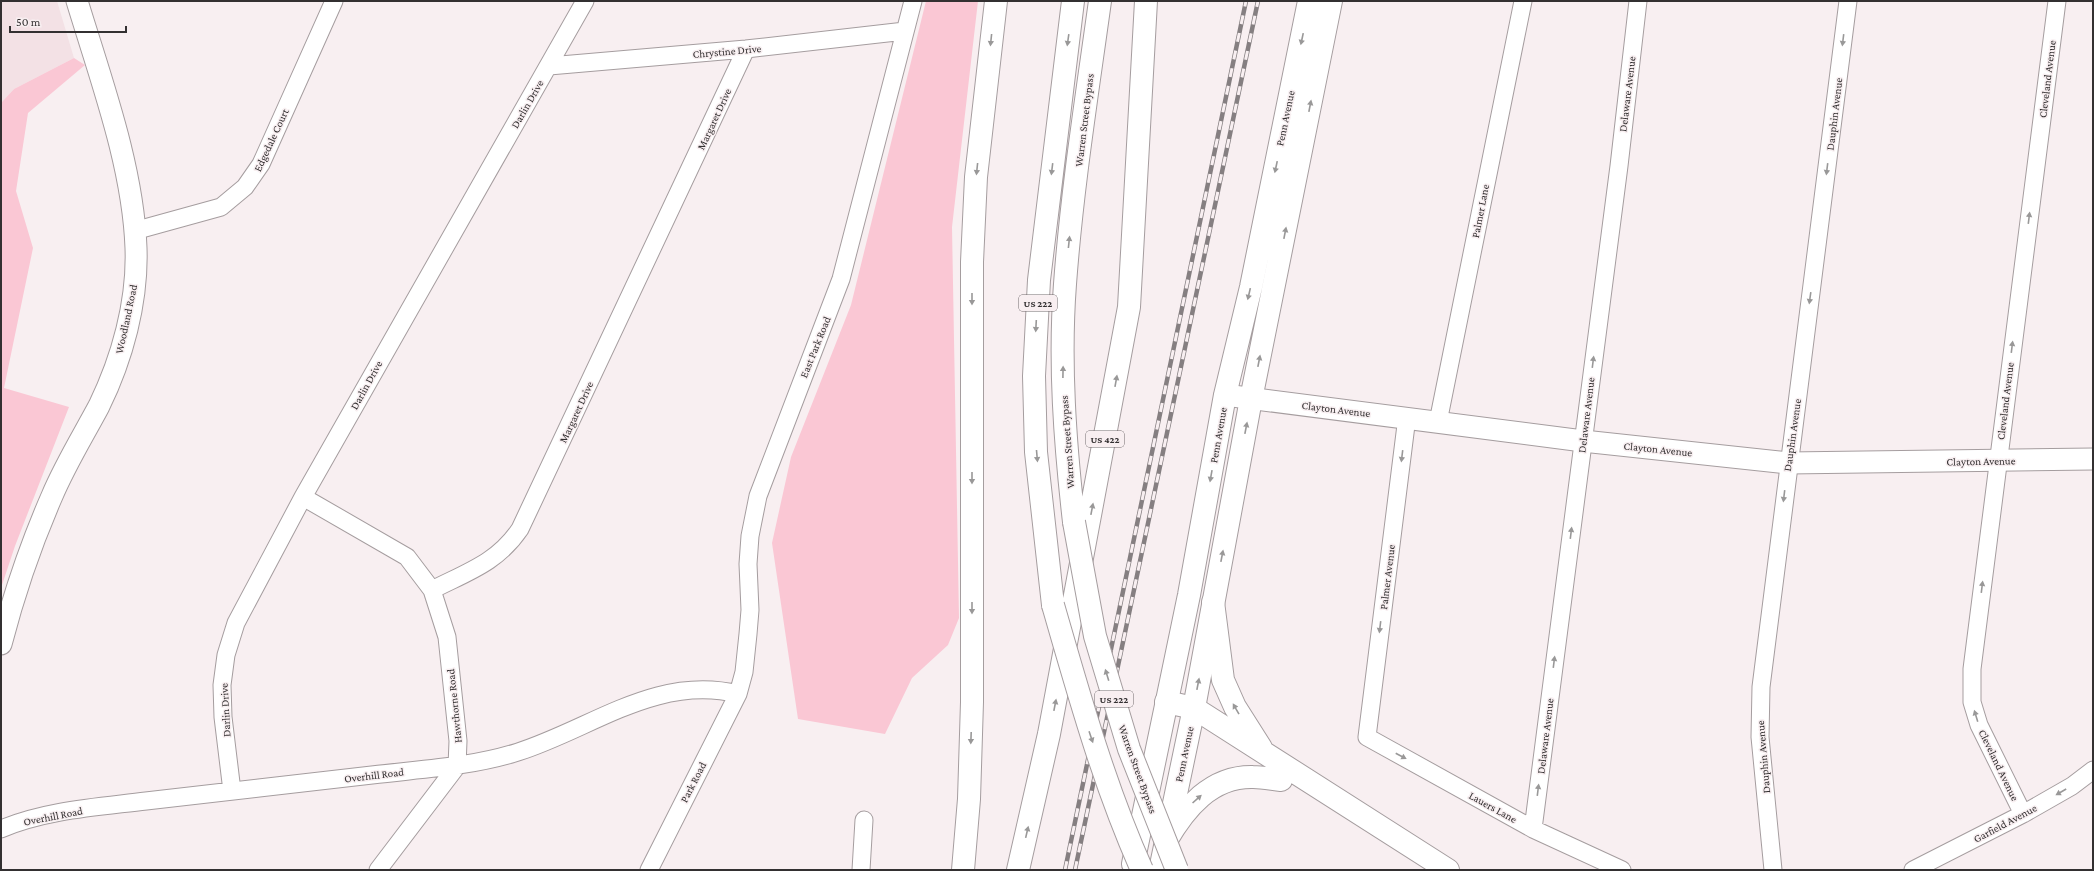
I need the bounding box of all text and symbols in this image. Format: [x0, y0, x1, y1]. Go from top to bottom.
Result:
scale bar [10, 8, 126, 34]
text: 50 m [16, 15, 41, 29]
one-way arrow [1298, 33, 1304, 45]
one-way arrow [988, 34, 994, 46]
one-way arrow [1065, 34, 1071, 46]
one-way arrow [1840, 34, 1846, 46]
street label: Cleveland Avenue [2036, 39, 2058, 119]
street label: Chrystine Drive [692, 42, 762, 61]
street label: Delaware Avenue [1616, 55, 1638, 133]
street label: Warren Street Bypass [1072, 73, 1097, 167]
street label: Dauphin Avenue [1824, 77, 1845, 151]
street label: Darlin Drive [508, 78, 546, 130]
street label: Margaret Drive [695, 86, 734, 152]
street label: Penn Avenue [1273, 89, 1297, 147]
one-way arrow [1308, 100, 1314, 112]
street label: Edgedale Court [251, 106, 292, 174]
one-way arrow [1272, 160, 1278, 173]
one-way arrow [974, 163, 980, 175]
one-way arrow [1049, 163, 1055, 175]
one-way arrow [1824, 163, 1830, 175]
street label: Palmer Lane [1469, 183, 1491, 239]
one-way arrow [2026, 212, 2032, 224]
one-way arrow [1282, 227, 1288, 239]
one-way arrow [1066, 236, 1073, 248]
street label: Woodland Road [113, 283, 139, 355]
one-way arrow [1246, 288, 1252, 300]
one-way arrow [1807, 292, 1813, 304]
one-way arrow [968, 293, 975, 305]
road number: US 222 [1019, 295, 1057, 311]
street label: East Park Road [797, 314, 833, 379]
one-way arrow [1033, 320, 1040, 332]
one-way arrow [2009, 341, 2015, 353]
one-way arrow [1256, 355, 1262, 367]
one-way arrow [1590, 356, 1596, 368]
street label: Darlin Drive [348, 358, 384, 411]
street label: Cleveland Avenue [1994, 361, 2016, 441]
one-way arrow [1060, 365, 1066, 378]
one-way arrow [1113, 375, 1119, 387]
street label: Delaware Avenue [1575, 376, 1597, 454]
street label: Margaret Drive [557, 379, 596, 445]
street label: Warren Street Bypass [1058, 395, 1077, 489]
street label: Dauphin Avenue [1781, 398, 1804, 472]
street label: Clayton Avenue [1301, 399, 1371, 420]
street label: Penn Avenue [1207, 406, 1229, 464]
one-way arrow [1243, 422, 1249, 434]
road number: US 422 [1086, 431, 1124, 447]
street label: Clayton Avenue [1623, 439, 1693, 460]
one-way arrow [1034, 450, 1040, 462]
one-way arrow [1399, 450, 1405, 462]
street label: Clayton Avenue [1946, 454, 2016, 469]
one-way arrow [1207, 470, 1213, 482]
one-way arrow [969, 472, 975, 485]
one-way arrow [1781, 490, 1787, 502]
one-way arrow [1089, 502, 1095, 515]
one-way arrow [1568, 527, 1574, 539]
street label: Palmer Avenue [1377, 544, 1397, 610]
one-way arrow [1219, 550, 1225, 562]
one-way arrow [1979, 581, 1985, 593]
one-way arrow [969, 602, 975, 615]
one-way arrow [1377, 621, 1383, 633]
one-way arrow [1551, 655, 1557, 668]
street label: Hawthorne Road [444, 668, 464, 744]
one-way arrow [1104, 669, 1110, 681]
one-way arrow [1195, 677, 1201, 690]
street label: Darlin Drive [218, 683, 232, 737]
road number: US 222 [1095, 691, 1133, 707]
street label: Delaware Avenue [1534, 697, 1556, 775]
one-way arrow [1052, 699, 1058, 711]
one-way arrow [1233, 703, 1240, 715]
one-way arrow [1973, 709, 1979, 721]
street label: Dauphin Avenue [1754, 720, 1773, 794]
street label: Warren Street Bypass [1115, 723, 1160, 815]
street label: Penn Avenue [1172, 725, 1196, 783]
street label: Cleveland Avenue [1976, 727, 2022, 803]
one-way arrow [1089, 731, 1095, 743]
one-way arrow [968, 732, 974, 745]
one-way arrow [1396, 753, 1407, 759]
street label: Park Road [678, 760, 708, 804]
street label: Overhill Road [344, 765, 405, 785]
one-way arrow [1534, 784, 1541, 797]
street label: Lauers Lane [1467, 789, 1519, 825]
one-way arrow [2055, 789, 2067, 796]
one-way arrow [1193, 795, 1202, 804]
street label: Garfield Avenue [1971, 801, 2039, 845]
street label: Overhill Road [22, 804, 84, 828]
one-way arrow [1024, 826, 1030, 838]

